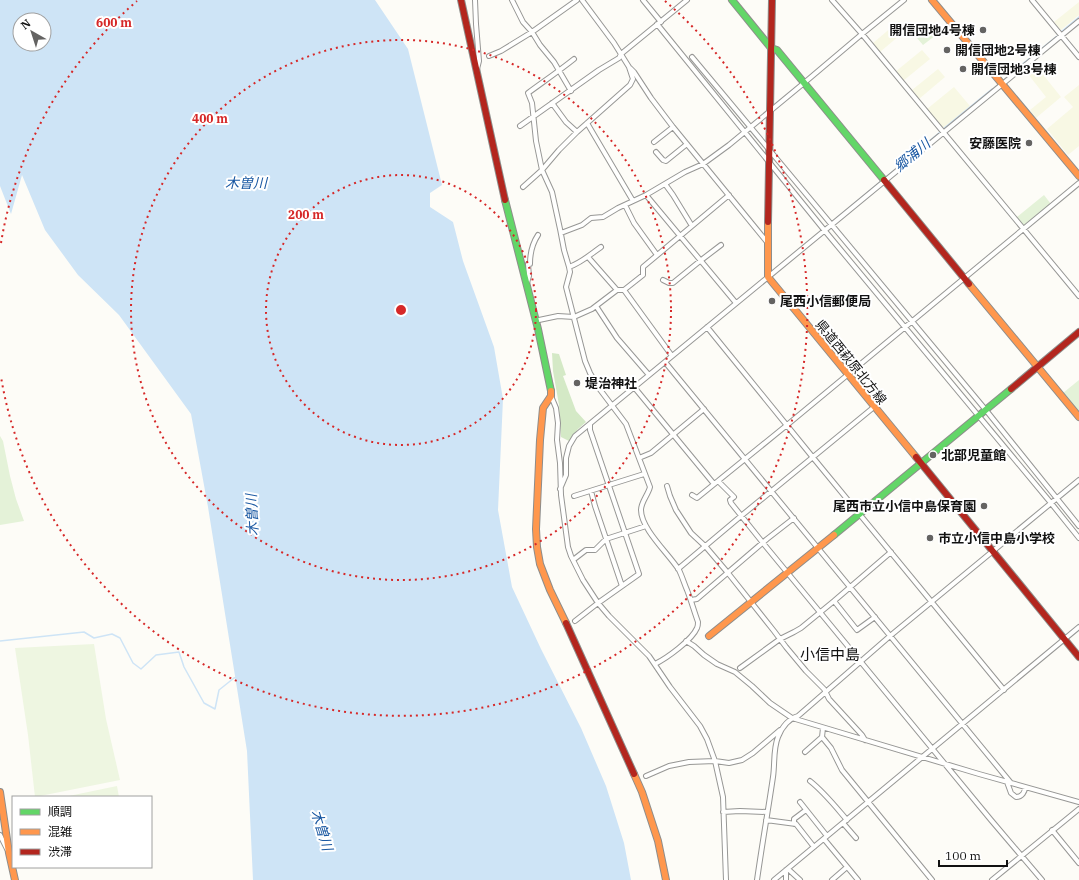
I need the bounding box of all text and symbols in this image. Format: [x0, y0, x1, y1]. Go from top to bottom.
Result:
north arrow [12, 12, 52, 52]
text: 600 m [96, 15, 132, 30]
text: N [18, 16, 34, 32]
place label: 開信団地4号棟 [889, 22, 975, 39]
marker: 開信団地4号棟 [978, 25, 988, 35]
place label: 開信団地2号棟 [955, 42, 1041, 59]
marker: 開信団地2号棟 [942, 45, 952, 55]
place label: 開信団地3号棟 [971, 61, 1057, 78]
marker: 開信団地3号棟 [958, 64, 968, 74]
text: 400 m [192, 111, 228, 126]
water label: 郷浦川 [890, 133, 935, 175]
place label: 安藤医院 [969, 135, 1021, 152]
marker: 安藤医院 [1024, 138, 1034, 148]
water label: 木曽川 [225, 174, 269, 192]
text: 200 m [288, 207, 324, 222]
place label: 尾西小信郵便局 [780, 293, 871, 310]
marker: 尾西小信郵便局 [767, 296, 777, 306]
centre of rings [394, 303, 408, 317]
street label: 県道西萩原北方線 [812, 316, 890, 408]
place label: 堤治神社 [585, 375, 637, 392]
marker: 堤治神社 [572, 378, 582, 388]
place label: 北部児童館 [941, 447, 1006, 464]
marker: 北部児童館 [928, 450, 938, 460]
water label: 木曽川 [242, 492, 262, 536]
place label: 尾西市立小信中島保育園 [833, 498, 976, 515]
marker: 尾西市立小信中島保育園 [979, 501, 989, 511]
place label: 市立小信中島小学校 [938, 530, 1055, 547]
marker: 市立小信中島小学校 [925, 533, 935, 543]
district label: 小信中島 [800, 645, 860, 664]
legend [12, 796, 152, 868]
text: 順調 [48, 804, 72, 819]
water label: 木曽川 [307, 807, 337, 855]
text: 混雑 [48, 824, 72, 839]
scale bar [939, 842, 1007, 868]
text: 渋滞 [48, 844, 72, 859]
text: 100 m [945, 848, 981, 863]

